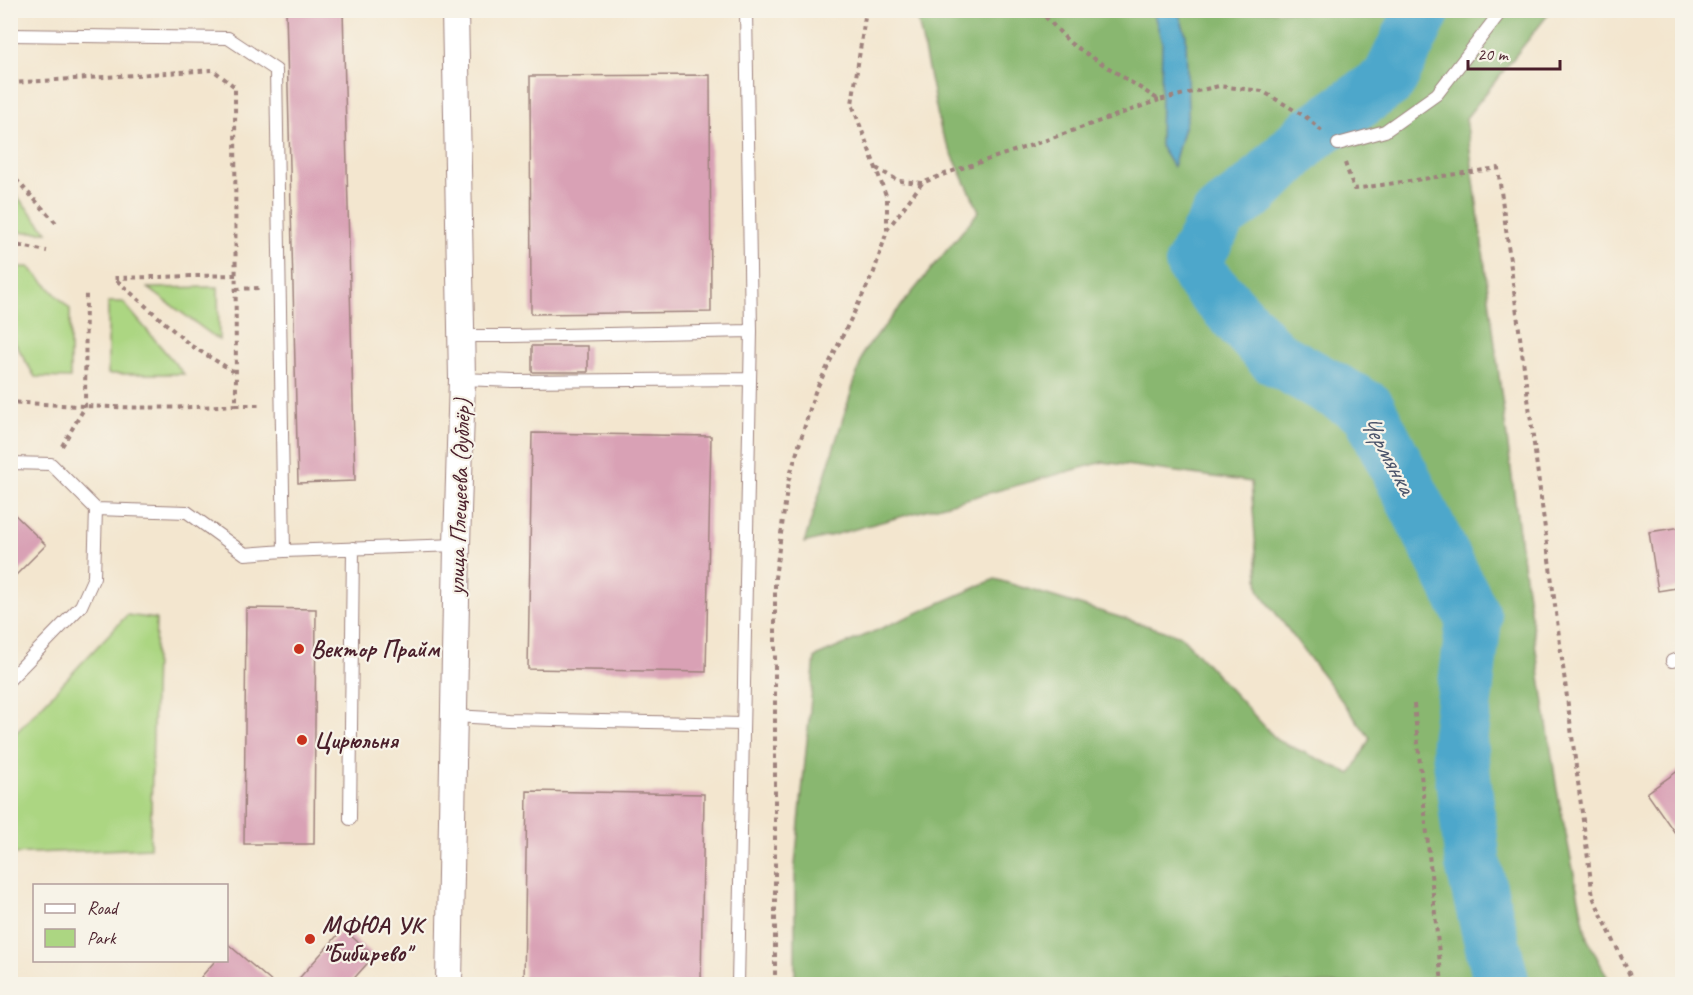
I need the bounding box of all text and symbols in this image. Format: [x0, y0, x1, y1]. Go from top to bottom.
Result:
scale bar [1468, 33, 1560, 71]
text: 20 m [1477, 43, 1510, 65]
street label: улица Плещеева (дублёр) [441, 397, 477, 598]
water label: Чермянка [1353, 408, 1425, 503]
place label: Вектор Прайм [311, 634, 441, 664]
marker: Вектор Прайм [292, 642, 306, 656]
place label: Цирюльня [314, 725, 399, 755]
marker: Цирюльня [295, 733, 309, 747]
legend [33, 884, 228, 962]
text: Road [87, 897, 120, 919]
place label: МФЮА УК "Бибирево" [322, 910, 427, 968]
text: Park [87, 927, 117, 949]
marker: МФЮА УК "Бибирево" [303, 932, 317, 946]

